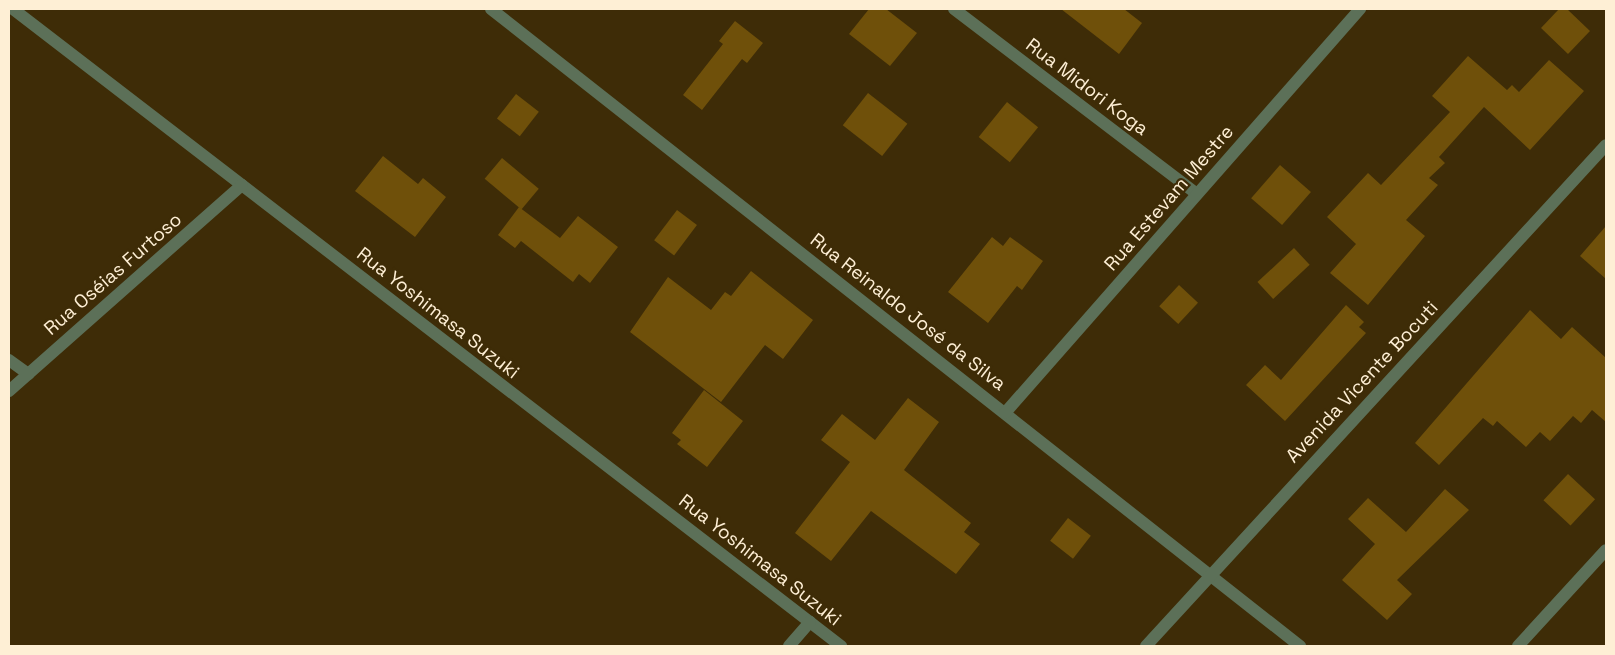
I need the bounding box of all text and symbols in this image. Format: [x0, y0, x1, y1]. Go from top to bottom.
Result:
street label: Rua Midori Koga [1021, 34, 1153, 140]
street label: Rua Estevam Mestre [1100, 120, 1238, 276]
street label: Rua Oséias Furtoso [40, 208, 186, 340]
street label: Rua Reinaldo José da Silva [806, 229, 1010, 395]
street label: Rua Yoshimasa Suzuki [352, 242, 524, 384]
street label: Avenida Vicente Bocuti [1281, 296, 1443, 468]
street label: Rua Yoshimasa Suzuki [674, 489, 846, 631]

